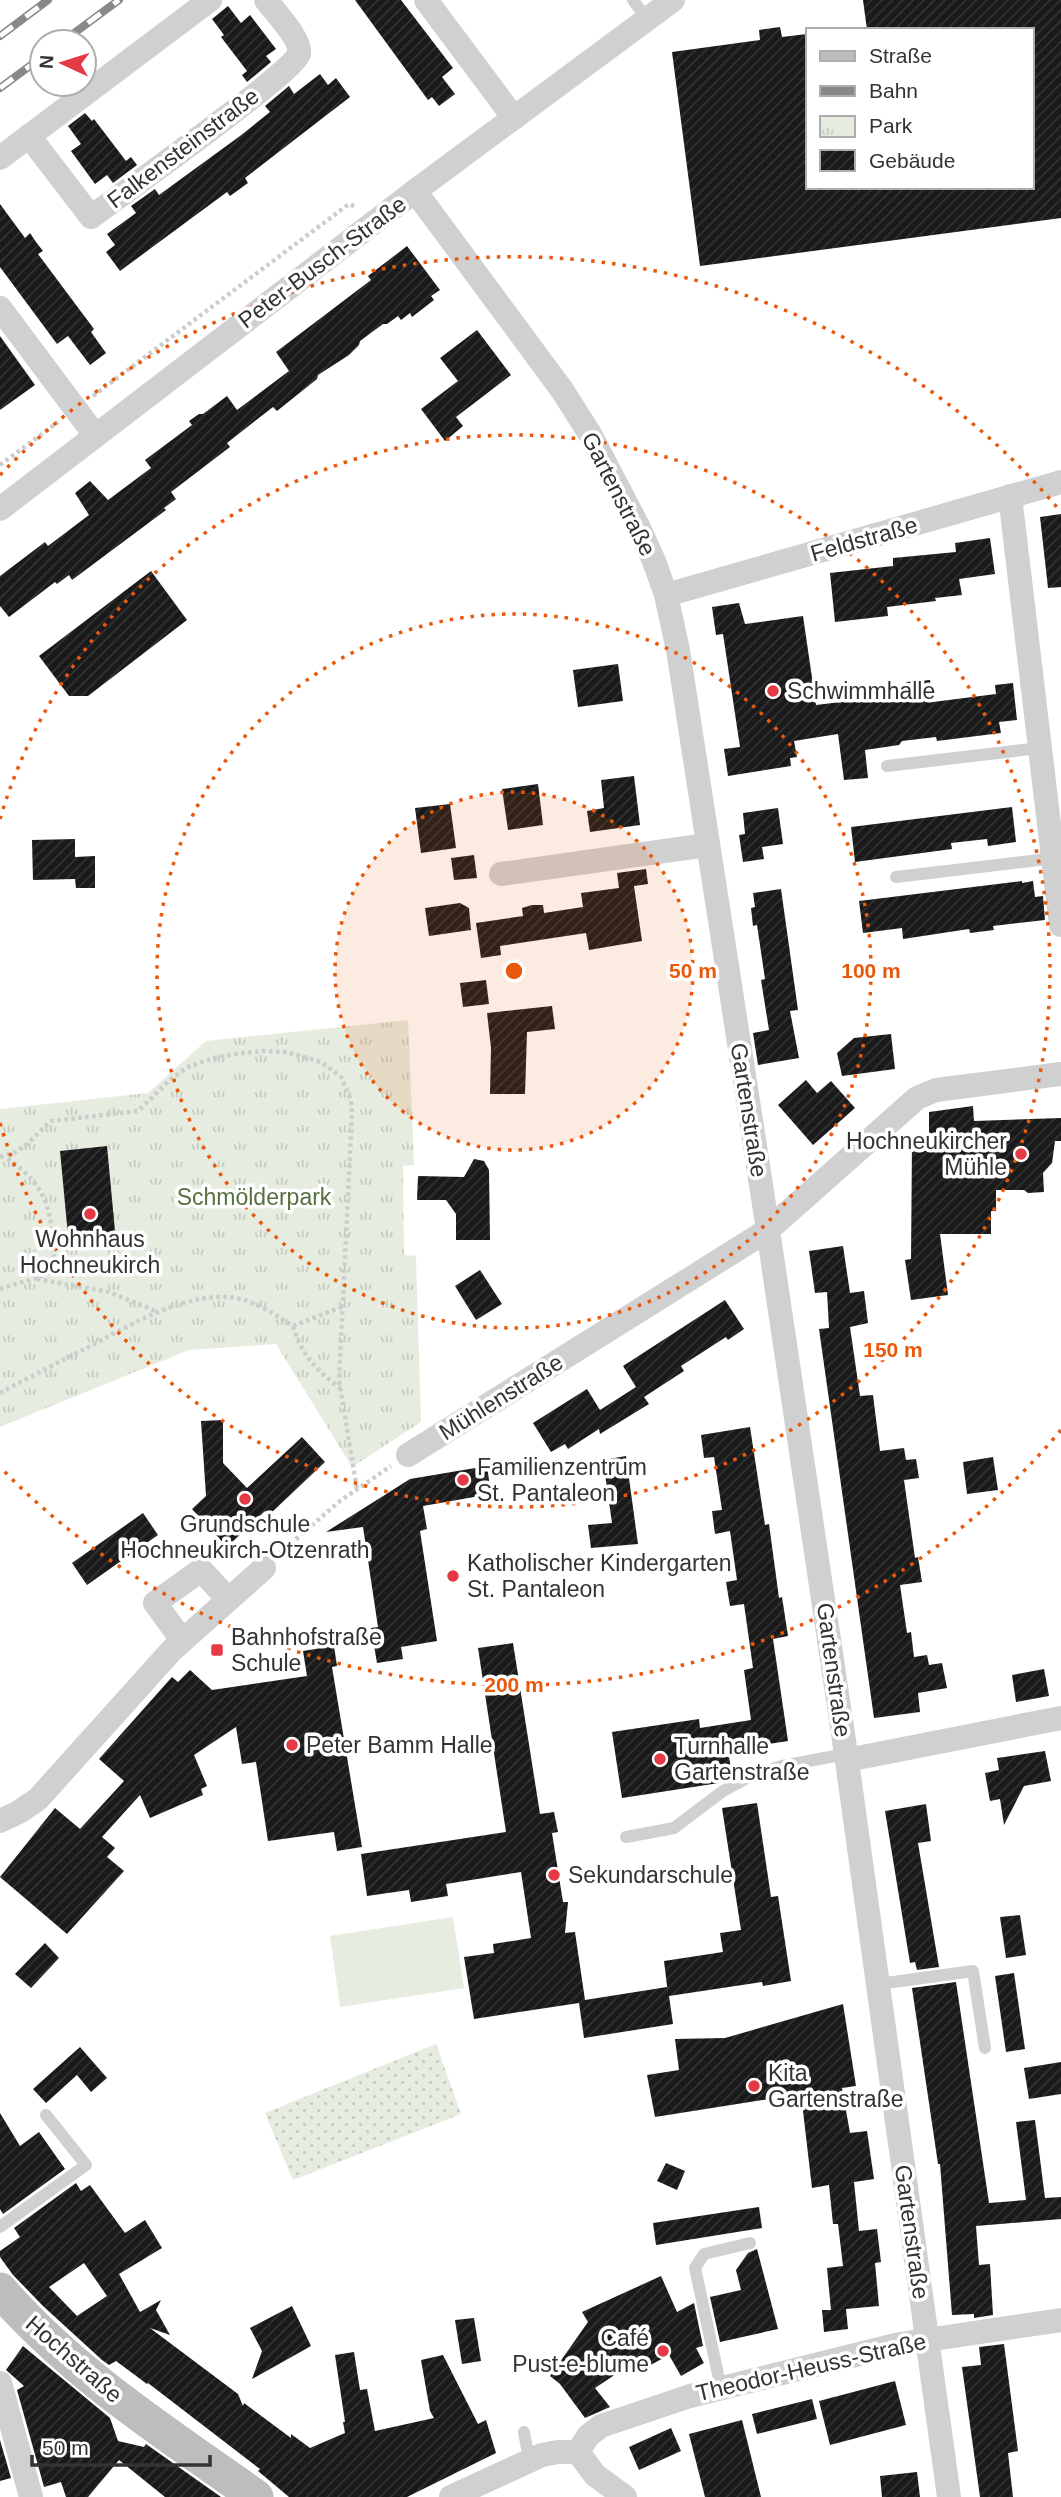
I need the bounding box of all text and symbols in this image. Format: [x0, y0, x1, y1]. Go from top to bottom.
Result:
north arrow [28, 28, 98, 98]
legend [806, 28, 1033, 189]
text: Straße [869, 44, 932, 67]
text: N [36, 54, 57, 69]
text: Bahn [869, 79, 918, 102]
street label: Falkensteinstraße [102, 83, 264, 213]
text: Park [869, 114, 913, 137]
text: Gebäude [869, 149, 955, 172]
street label: Peter-Busch-Straße [233, 190, 411, 334]
street label: Gartenstraße [577, 428, 661, 560]
street label: Feldstraße [808, 511, 920, 567]
place label: Schwimmhalle [787, 678, 935, 704]
marker: Schwimmhalle [765, 683, 781, 699]
centre of rings [502, 959, 526, 983]
text: 50 m [669, 959, 717, 982]
text: 100 m [841, 959, 901, 982]
street label: Gartenstraße [726, 1041, 772, 1179]
place label: Hochneukircher Mühle [846, 1128, 1007, 1180]
marker: Hochneukircher Mühle [1013, 1146, 1029, 1162]
park label: Schmölderpark [177, 1184, 332, 1210]
marker: Wohnhaus Hochneukirch [82, 1206, 98, 1222]
place label: Wohnhaus Hochneukirch [20, 1226, 160, 1278]
text: 150 m [863, 1338, 923, 1361]
street label: Mühlenstraße [434, 1349, 568, 1445]
place label: Familienzentrum St. Pantaleon [477, 1454, 647, 1506]
marker: Familienzentrum St. Pantaleon [455, 1472, 471, 1488]
marker: Grundschule Hochneukirch-Otzenrath [237, 1491, 253, 1507]
place label: Grundschule Hochneukirch-Otzenrath [120, 1511, 370, 1563]
place label: Katholischer Kindergarten St. Pantaleon [467, 1550, 732, 1602]
marker: Katholischer Kindergarten St. Pantaleon [445, 1568, 461, 1584]
street label: Gartenstraße [812, 1601, 856, 1739]
place label: Bahnhofstraße Schule [231, 1624, 382, 1676]
marker: Bahnhofstraße Schule [209, 1642, 225, 1658]
text: 200 m [484, 1673, 544, 1696]
place label: Peter Bamm Halle [306, 1732, 493, 1758]
place label: Turnhalle Gartenstraße [674, 1733, 810, 1785]
marker: Peter Bamm Halle [284, 1737, 300, 1753]
marker: Turnhalle Gartenstraße [652, 1751, 668, 1767]
place label: Sekundarschule [568, 1862, 733, 1888]
marker: Sekundarschule [546, 1867, 562, 1883]
place label: Kita Gartenstraße [768, 2060, 904, 2112]
marker: Kita Gartenstraße [746, 2078, 762, 2094]
street label: Gartenstraße [890, 2163, 934, 2301]
street label: Hochstraße [21, 2310, 127, 2408]
place label: Café Pust-e-blume [512, 2325, 649, 2377]
street label: Theodor-Heuss-Straße [693, 2328, 929, 2406]
marker: Café Pust-e-blume [655, 2343, 671, 2359]
scale bar [32, 2424, 210, 2468]
text: 50 m [42, 2436, 89, 2459]

